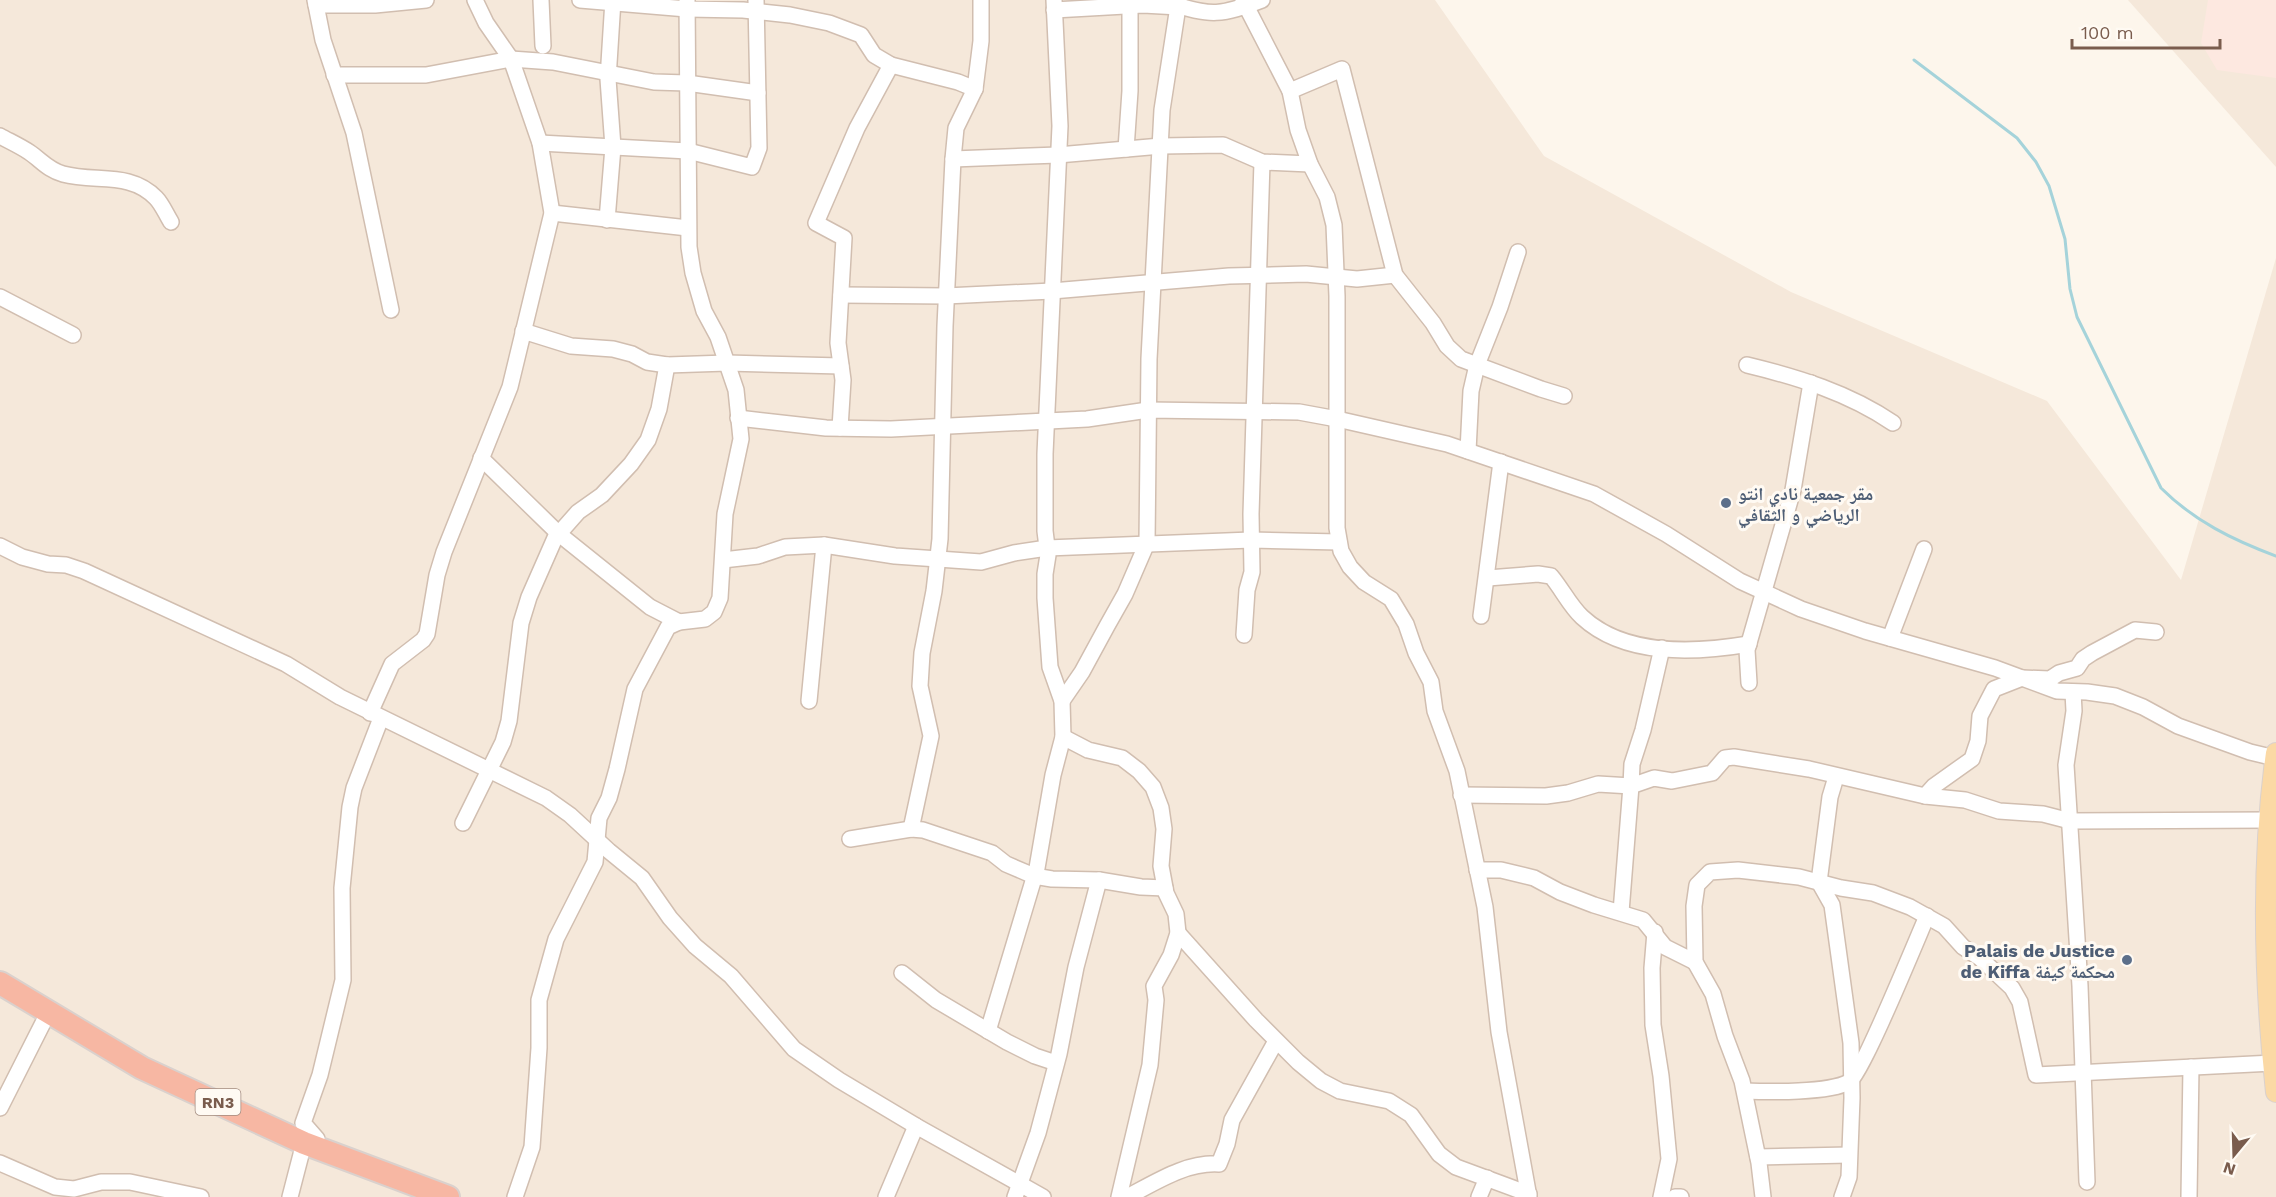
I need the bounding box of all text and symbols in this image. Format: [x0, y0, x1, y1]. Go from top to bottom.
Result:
scale bar [2072, 12, 2220, 50]
text: 100 m [2081, 22, 2134, 43]
place label: مقر جمعية نادي انتو الرياضي و الثقافي [1738, 483, 1873, 529]
marker: مقر جمعية نادي انتو الرياضي و الثقافي [1719, 496, 1733, 510]
place label: Palais de Justice de Kiffa محكمة كيفة [1961, 940, 2115, 982]
marker: Palais de Justice de Kiffa محكمة كيفة [2120, 953, 2134, 967]
road number: RN3 [196, 1089, 240, 1115]
north arrow [2204, 1125, 2264, 1185]
text: N [2221, 1158, 2238, 1180]

